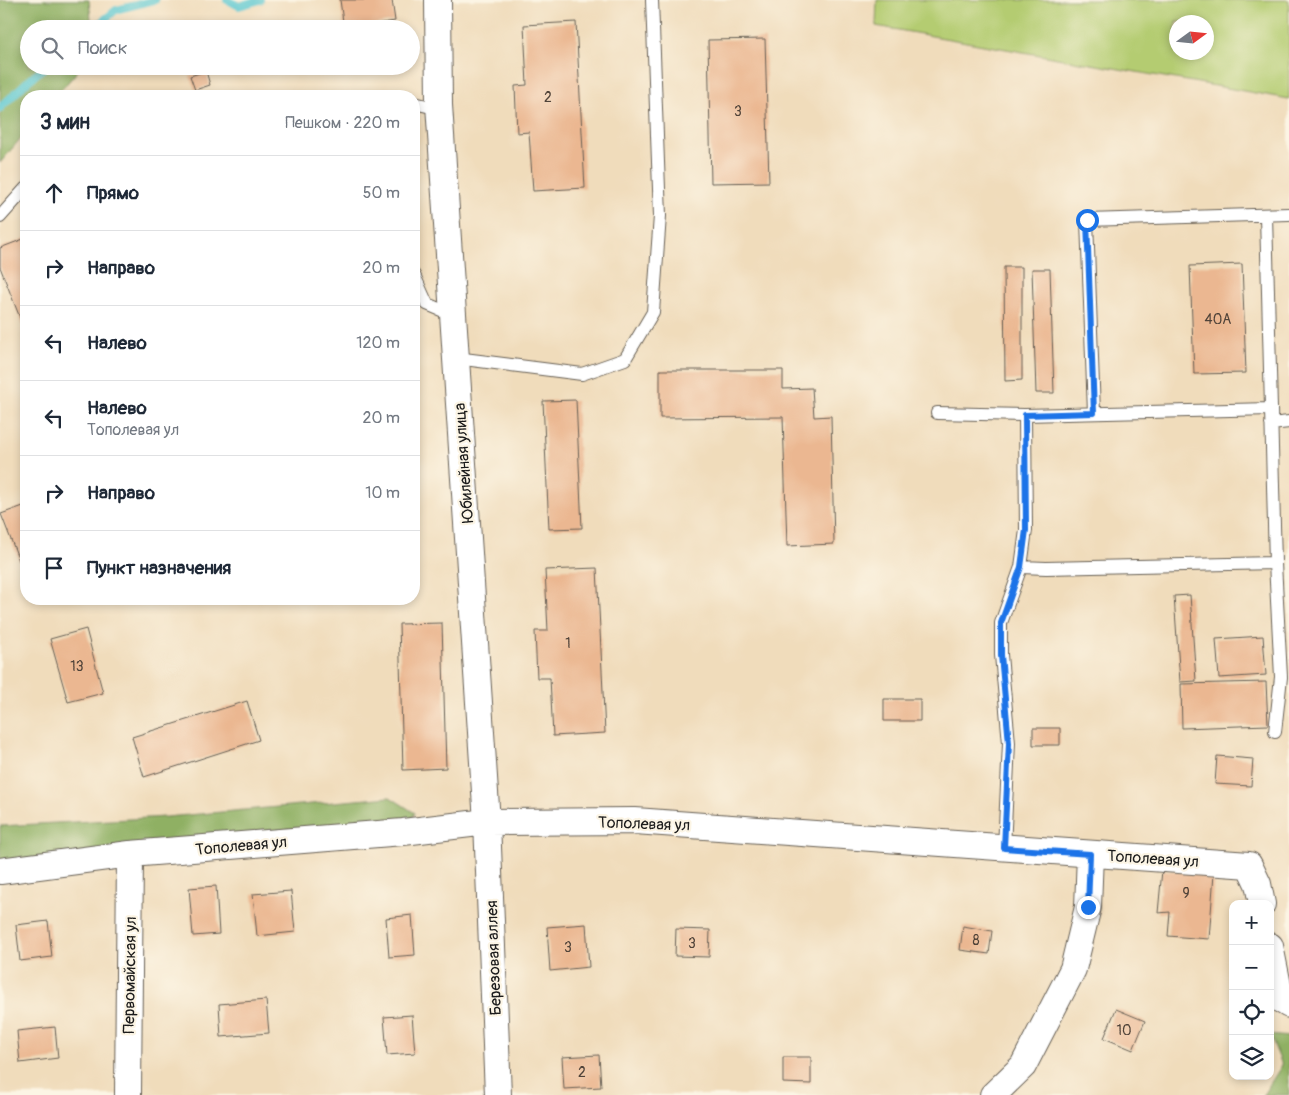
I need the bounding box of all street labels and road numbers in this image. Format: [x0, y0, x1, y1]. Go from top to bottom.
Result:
street label: Юбилейная улица [450, 402, 478, 524]
street label: Тополевая ул [598, 812, 690, 836]
street label: Тополевая ул [194, 832, 288, 860]
street label: Тополевая ул [1106, 846, 1200, 872]
street label: Березовая аллея [482, 900, 506, 1016]
street label: Первомайская ул [119, 916, 141, 1034]

